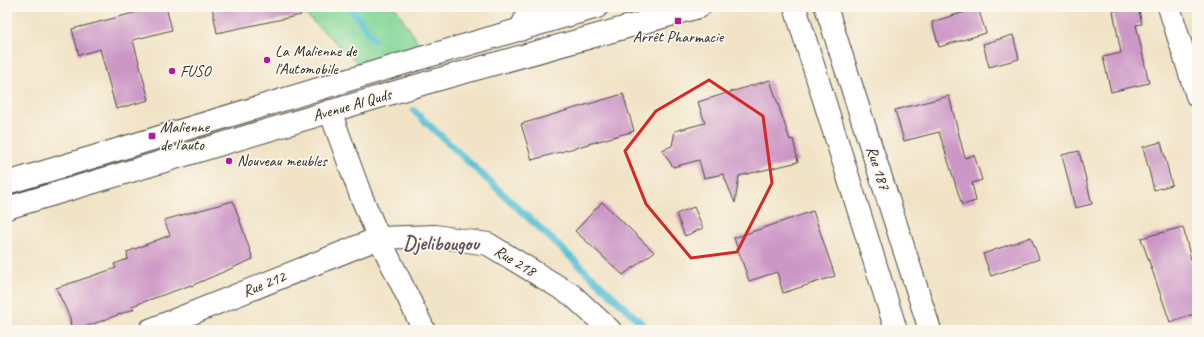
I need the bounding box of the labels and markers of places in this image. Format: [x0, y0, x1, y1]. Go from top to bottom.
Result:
marker: Arrêt Pharmacie [673, 16, 683, 26]
place label: Arrêt Pharmacie [633, 27, 725, 47]
place label: La Malienne de l'Automobile [275, 41, 358, 79]
marker: La Malienne de l'Automobile [262, 55, 272, 65]
place label: FUSO [180, 61, 213, 81]
marker: FUSO [167, 66, 177, 76]
place label: Malienne de l'auto [160, 117, 211, 155]
marker: Malienne de l'auto [147, 131, 157, 141]
place label: Nouveau meubles [237, 151, 328, 171]
marker: Nouveau meubles [224, 156, 234, 166]

